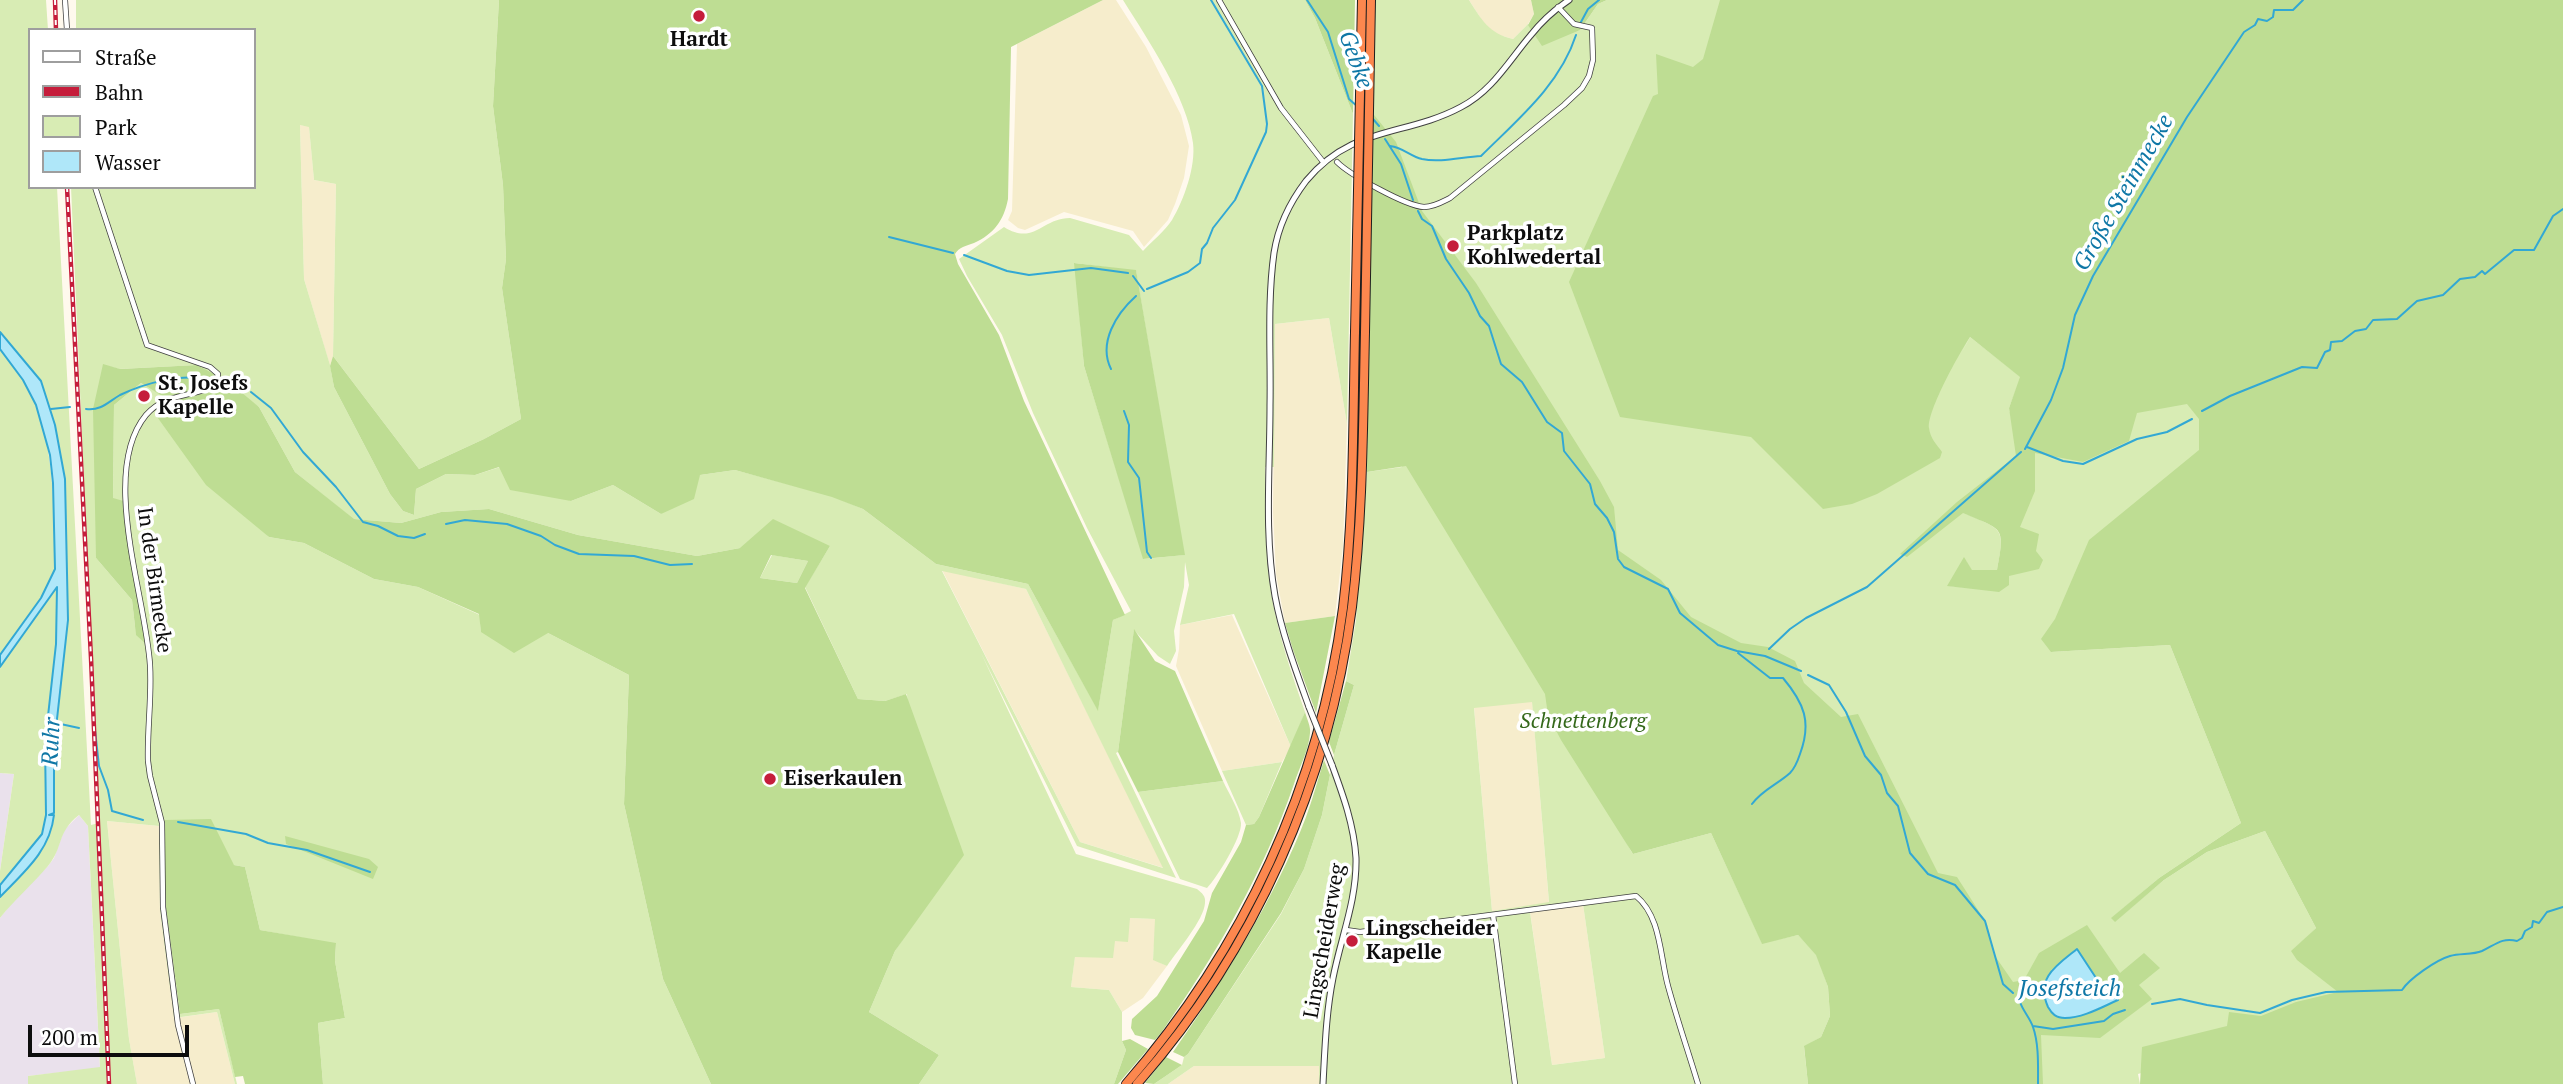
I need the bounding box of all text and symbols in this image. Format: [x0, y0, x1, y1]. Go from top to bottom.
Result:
marker: Hardt [691, 8, 707, 24]
place label: Hardt [670, 27, 728, 53]
water label: Gebke [1332, 27, 1378, 93]
legend [28, 28, 256, 189]
text: Straße [95, 43, 157, 71]
text: Bahn [95, 78, 143, 106]
water label: Große Steinmecke [2068, 110, 2180, 276]
text: Park [95, 113, 137, 141]
text: Wasser [95, 148, 161, 176]
place label: Parkplatz Kohlwedertal [1467, 221, 1601, 271]
marker: Parkplatz Kohlwedertal [1445, 238, 1461, 254]
place label: St. Josefs Kapelle [158, 371, 248, 421]
marker: St. Josefs Kapelle [136, 388, 152, 404]
street label: In der Birmecke [131, 505, 177, 655]
park label: Schnettenberg [1520, 709, 1646, 735]
water label: Ruhr [37, 717, 67, 767]
place label: Eiserkaulen [784, 766, 902, 792]
marker: Eiserkaulen [762, 771, 778, 787]
street label: Lingscheiderweg [1299, 862, 1351, 1020]
place label: Lingscheider Kapelle [1366, 916, 1495, 966]
marker: Lingscheider Kapelle [1344, 933, 1360, 949]
water label: Josefsteich [2019, 975, 2121, 1003]
scale bar [32, 1010, 192, 1054]
text: 200 m [41, 1023, 98, 1051]

